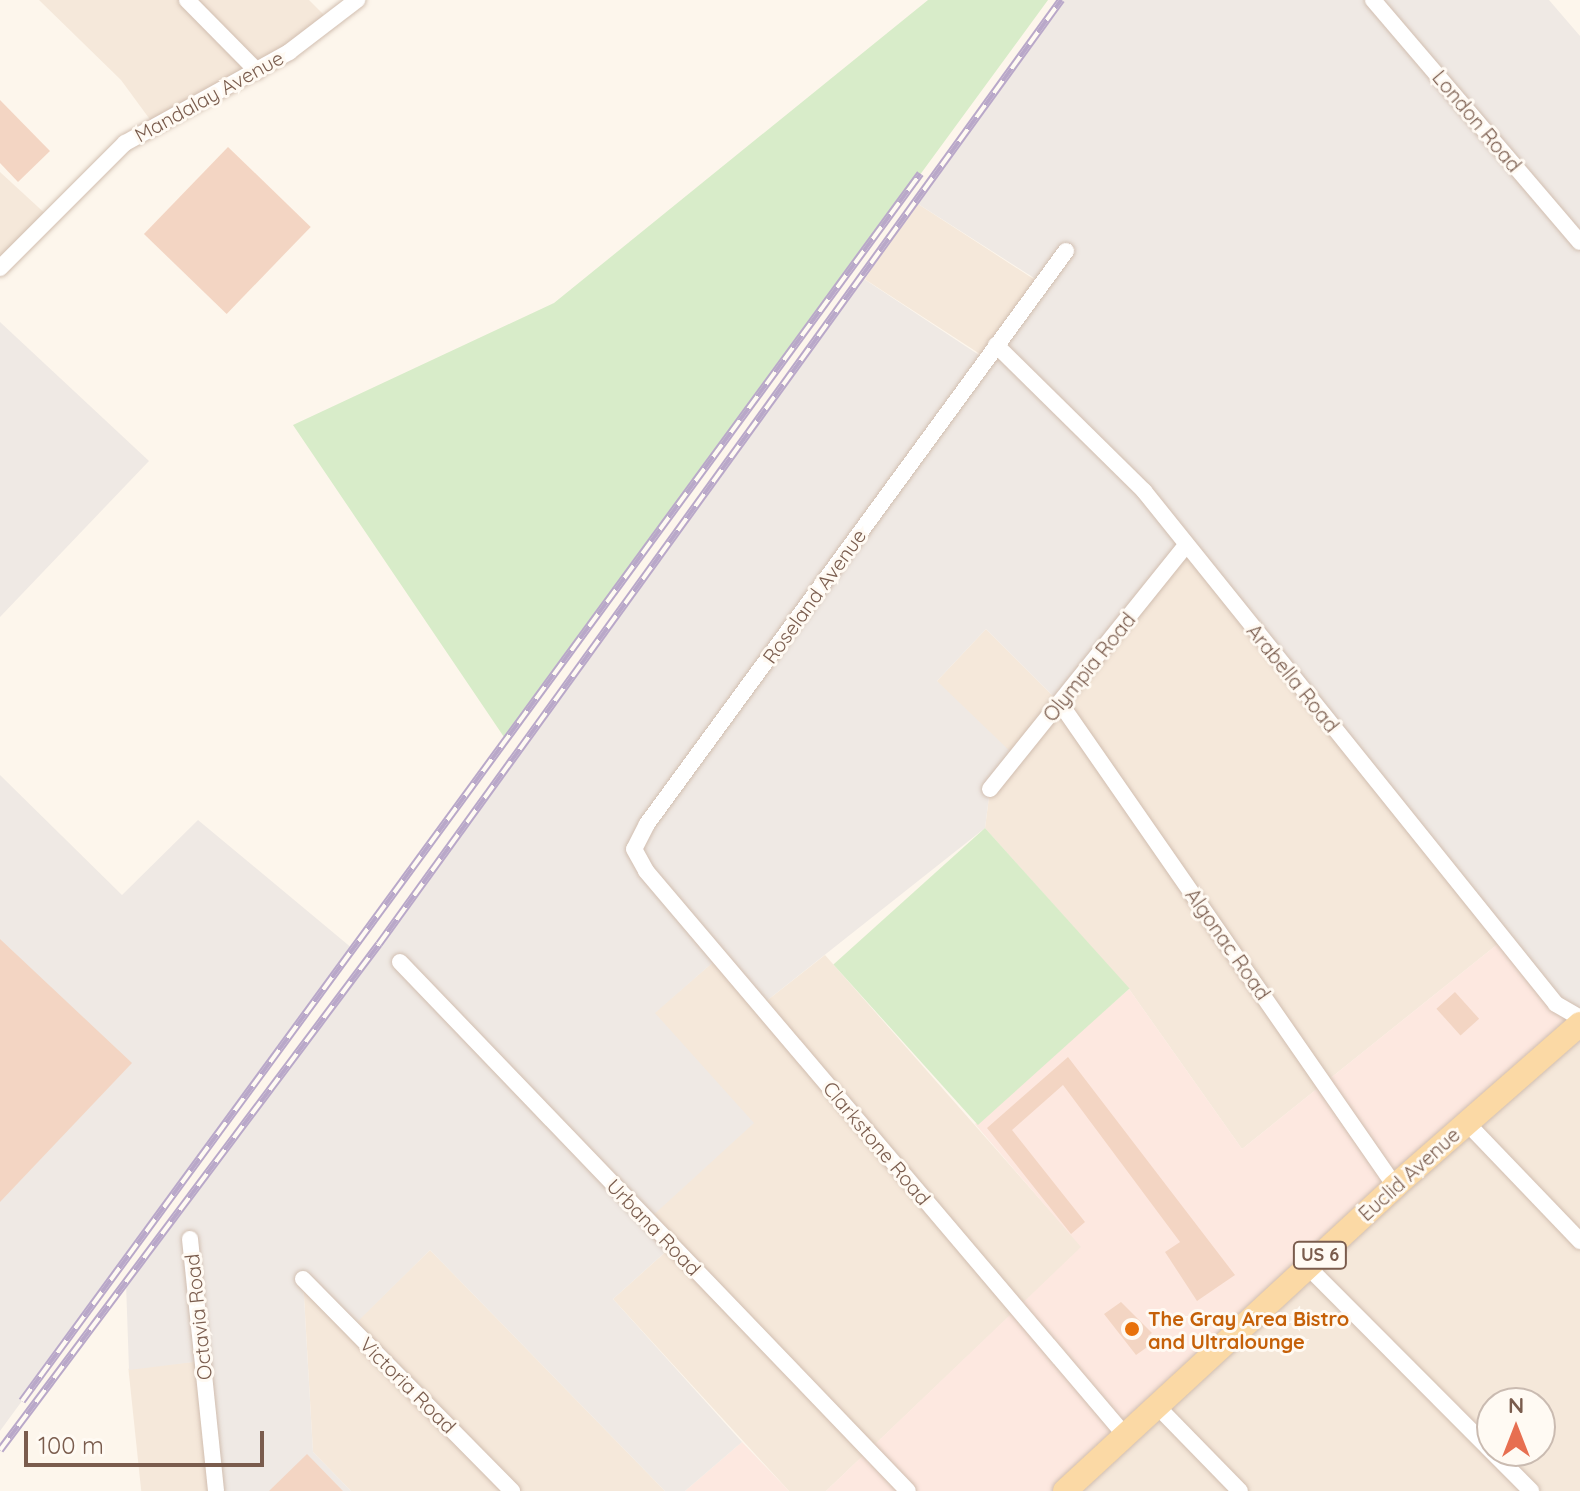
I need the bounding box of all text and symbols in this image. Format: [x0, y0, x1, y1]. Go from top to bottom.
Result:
street label: Mandalay Avenue [130, 45, 288, 147]
street label: London Road [1428, 65, 1526, 177]
street label: Roseland Avenue [757, 524, 871, 668]
street label: Olympia Road [1038, 608, 1140, 726]
street label: Arabella Road [1242, 619, 1344, 737]
street label: Algonac Road [1181, 884, 1275, 1004]
street label: Clarkstone Road [818, 1076, 936, 1210]
street label: Euclid Avenue [1353, 1122, 1465, 1226]
street label: Urbana Road [602, 1174, 706, 1280]
road number: US 6 [1292, 1241, 1348, 1269]
street label: Octavia Road [179, 1253, 217, 1381]
place label: The Gray Area Bistro and Ultralounge [1148, 1306, 1349, 1353]
marker: The Gray Area Bistro and Ultralounge [1123, 1320, 1141, 1338]
street label: Victoria Road [355, 1332, 461, 1438]
north arrow [1476, 1387, 1556, 1467]
text: N [1508, 1391, 1524, 1419]
scale bar [28, 1415, 268, 1465]
text: 100 m [38, 1430, 104, 1460]

